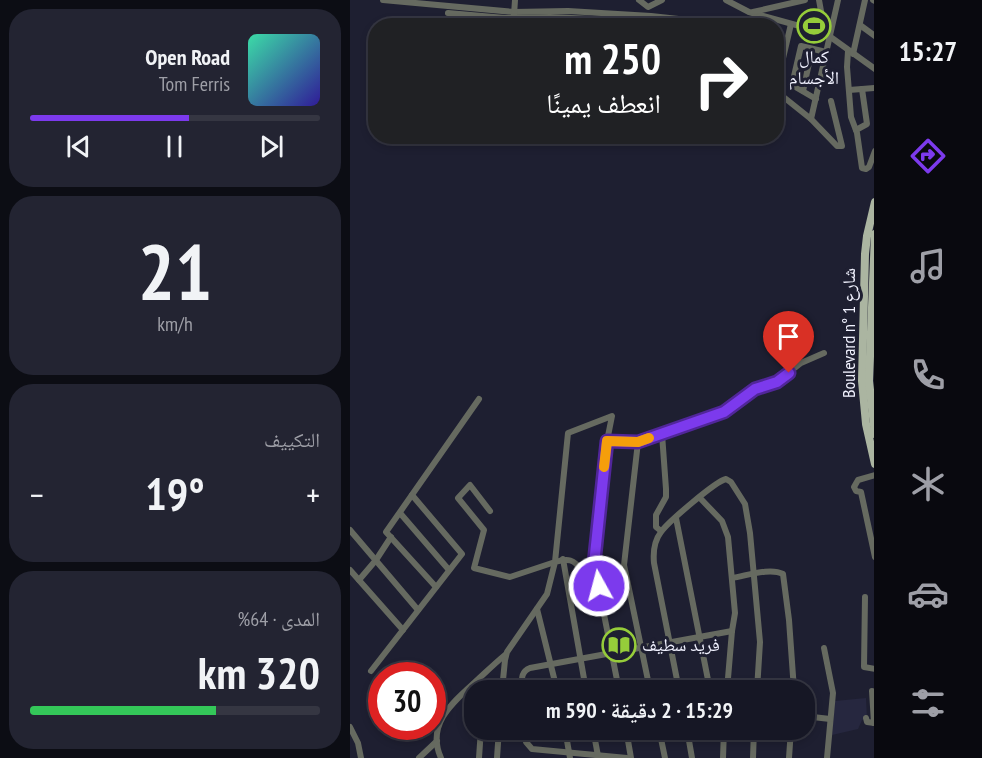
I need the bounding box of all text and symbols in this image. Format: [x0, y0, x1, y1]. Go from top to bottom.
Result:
sports icon: كمال الأجسام [796, 8, 832, 44]
text: 250 m [564, 31, 661, 86]
text: 15:27 [899, 34, 957, 68]
icon: right [682, 42, 760, 120]
text: Open Road [145, 43, 230, 71]
place label: كمال الأجسام [789, 45, 839, 90]
text: Tom Ferris [159, 71, 230, 97]
text: انعطف يمينًا [546, 86, 661, 120]
icon: previous [62, 130, 95, 163]
icon: pause [158, 130, 191, 163]
icon: next [255, 130, 288, 163]
icon: directions [907, 135, 949, 177]
text: 21 [138, 221, 212, 322]
icon: music [907, 245, 949, 287]
street label: Boulevard n° شارع 1 [837, 268, 860, 398]
text: km/h [157, 311, 193, 337]
pin [763, 311, 814, 373]
icon: arrive [772, 320, 805, 353]
icon: phone [907, 354, 949, 396]
text: التكييف [264, 427, 320, 453]
icon: climate [907, 463, 949, 505]
text: 19° [145, 464, 205, 522]
text: − [30, 473, 44, 516]
text: + [306, 473, 320, 516]
position arrow [567, 554, 631, 618]
icon: car [907, 573, 949, 615]
text: المدى · 64% [237, 606, 320, 632]
library icon: فريد سطيف [601, 627, 637, 663]
place label: فريد سطيف [642, 633, 720, 656]
text: 320 km [198, 643, 320, 701]
speed limit sign: 30 [368, 662, 446, 740]
icon: filters [907, 682, 949, 724]
text: 15:29 · 2 دقيقة · 590 m [546, 696, 733, 724]

